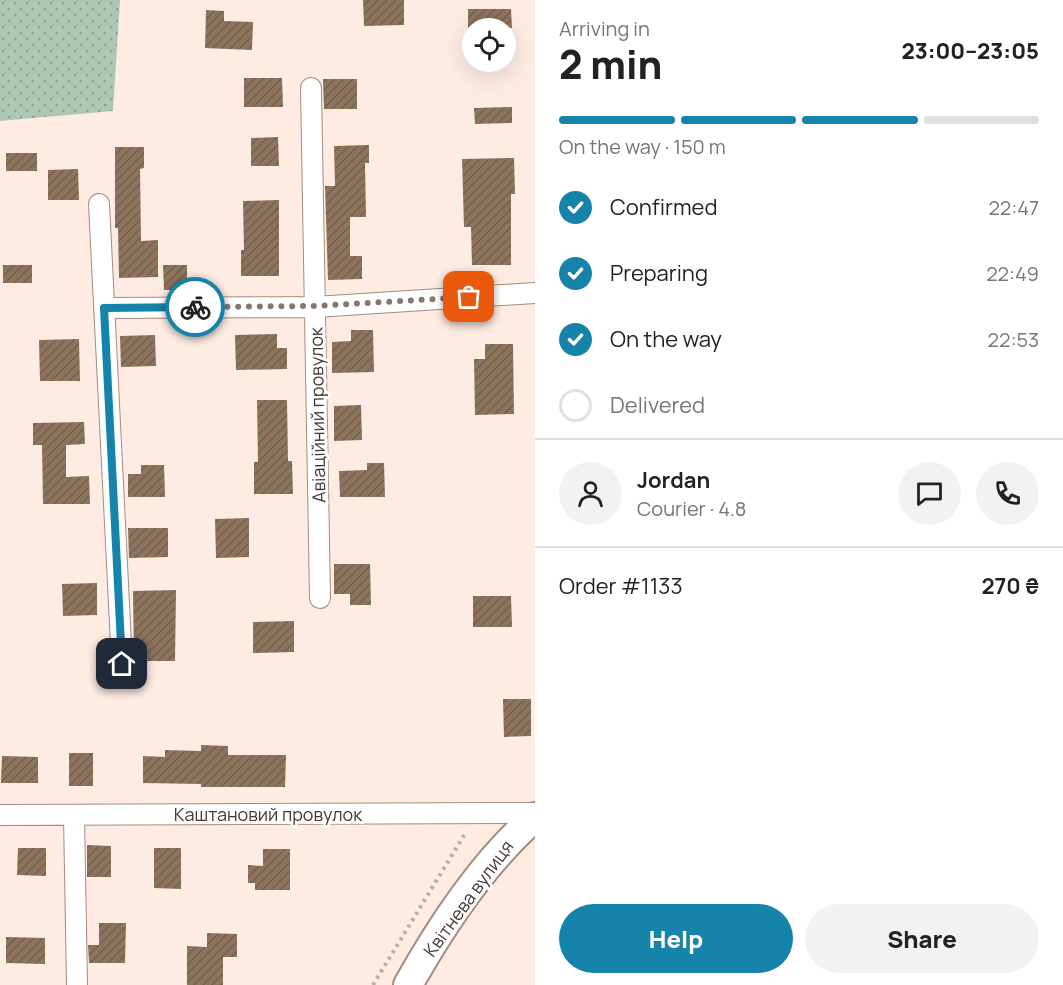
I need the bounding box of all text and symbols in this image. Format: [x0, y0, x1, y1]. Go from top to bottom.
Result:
text: Arriving in [559, 15, 650, 42]
map controls [462, 18, 516, 72]
button: locate [462, 18, 516, 72]
text: 23:00–23:05 [901, 36, 1039, 66]
text: 2 min [559, 37, 662, 91]
text: On the way · 150 m [559, 133, 726, 160]
icon: check [559, 191, 592, 224]
text: Confirmed [610, 192, 718, 222]
text: 22:47 [988, 194, 1039, 221]
icon: check [559, 257, 592, 290]
text: Preparing [610, 258, 708, 288]
text: 22:49 [986, 260, 1039, 287]
pin [443, 271, 494, 322]
courier [165, 277, 225, 337]
icon: bag [452, 280, 485, 313]
icon: bike [179, 291, 212, 324]
icon: check [559, 323, 592, 356]
text: On the way [610, 324, 722, 354]
street label: Авіаційний провулок [303, 326, 331, 503]
text: 22:53 [988, 326, 1039, 353]
text: Delivered [610, 390, 705, 420]
button: person [559, 462, 622, 525]
button: chat [898, 462, 961, 525]
button: phone [976, 462, 1039, 525]
text: Jordan [637, 465, 710, 495]
text: Courier · 4.8 [637, 495, 746, 522]
text: Order #1133 [559, 571, 683, 601]
text: 270 ₴ [982, 571, 1039, 601]
pin [96, 638, 147, 689]
icon: home [105, 647, 138, 680]
street label: Каштановий провулок [174, 802, 363, 826]
street label: Квітнева вулиця [418, 835, 518, 961]
button: Help [559, 904, 793, 973]
button: Share [805, 904, 1039, 973]

